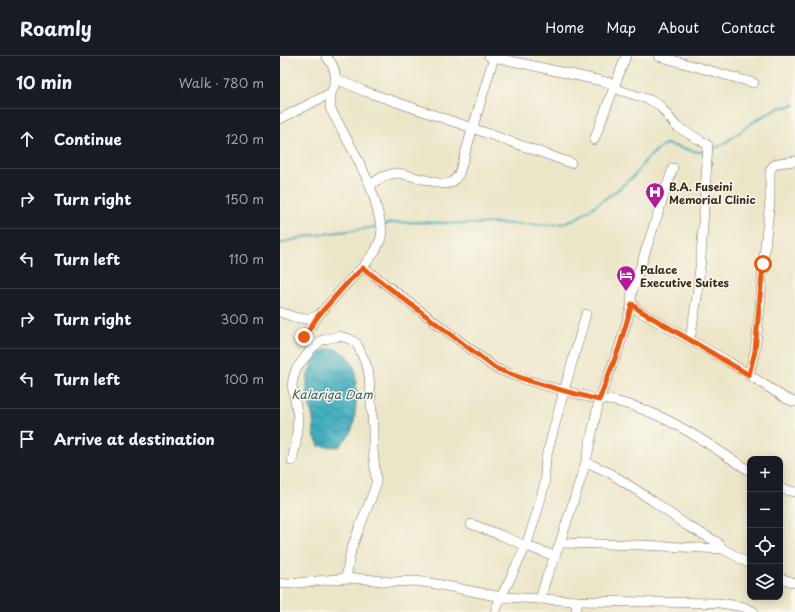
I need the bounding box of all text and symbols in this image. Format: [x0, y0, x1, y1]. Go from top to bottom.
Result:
text: Roamly [20, 14, 92, 42]
text: Home [545, 17, 584, 38]
text: Map [606, 17, 636, 38]
text: About [658, 17, 699, 38]
text: Contact [721, 17, 775, 38]
text: 10 min [16, 69, 72, 95]
text: Walk · 780 m [179, 73, 264, 92]
text: Continue [54, 127, 122, 150]
icon: ahead [16, 128, 38, 150]
text: 120 m [225, 129, 264, 148]
place label: B.A. Fuseini Memorial Clinic [669, 178, 755, 208]
hospital icon: B.A. Fuseini Memorial Clinic [644, 181, 666, 209]
text: Turn right [54, 187, 131, 210]
icon: right [16, 188, 38, 210]
text: 150 m [225, 189, 264, 208]
text: Turn left [54, 247, 120, 270]
icon: left [16, 248, 38, 270]
text: 110 m [229, 249, 264, 268]
route start [754, 255, 772, 273]
place label: Palace Executive Suites [640, 261, 730, 291]
hotel icon: Palace Executive Suites [615, 264, 637, 292]
text: Turn right [54, 307, 131, 330]
icon: right [16, 308, 38, 330]
text: 300 m [220, 309, 264, 328]
route end [295, 328, 313, 346]
text: Turn left [54, 367, 120, 390]
icon: left [16, 368, 38, 390]
text: 100 m [224, 369, 264, 388]
water label: Kalariga Dam [291, 385, 373, 403]
text: Arrive at destination [54, 427, 215, 450]
icon: arrive [16, 428, 38, 450]
map controls [747, 456, 783, 600]
button: + [747, 456, 783, 492]
button: − [747, 492, 783, 528]
button: locate [747, 528, 783, 564]
button: layers [747, 564, 783, 600]

